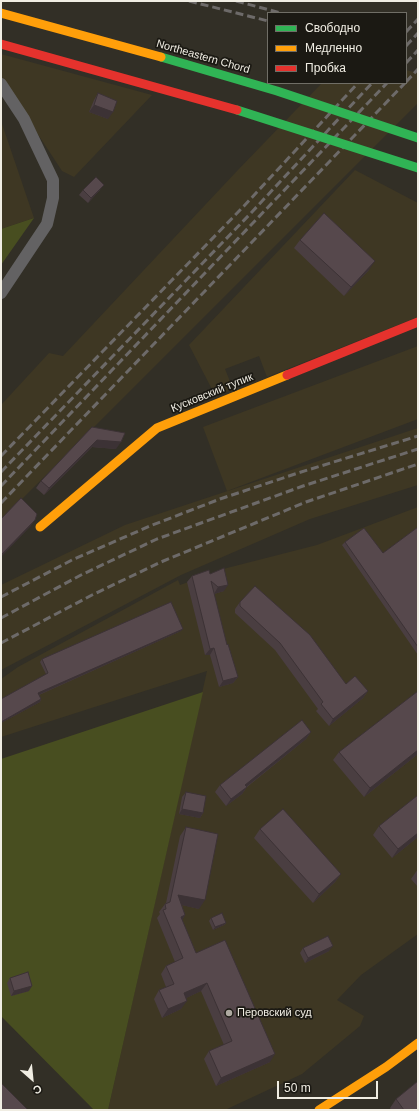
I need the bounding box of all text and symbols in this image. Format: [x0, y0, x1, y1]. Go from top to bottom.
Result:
legend [267, 12, 407, 84]
text: Свободно [305, 21, 360, 35]
street label: Northeastern Chord [155, 37, 251, 77]
text: Медленно [305, 41, 362, 55]
text: Пробка [305, 61, 346, 75]
street label: Кусковский тупик [169, 371, 255, 415]
place label: Перовский суд [237, 1006, 312, 1020]
marker: Перовский суд [224, 1008, 234, 1018]
north arrow [12, 1059, 52, 1099]
scale bar [279, 1073, 380, 1099]
text: 50 m [284, 1081, 311, 1095]
text: С [31, 1083, 44, 1097]

